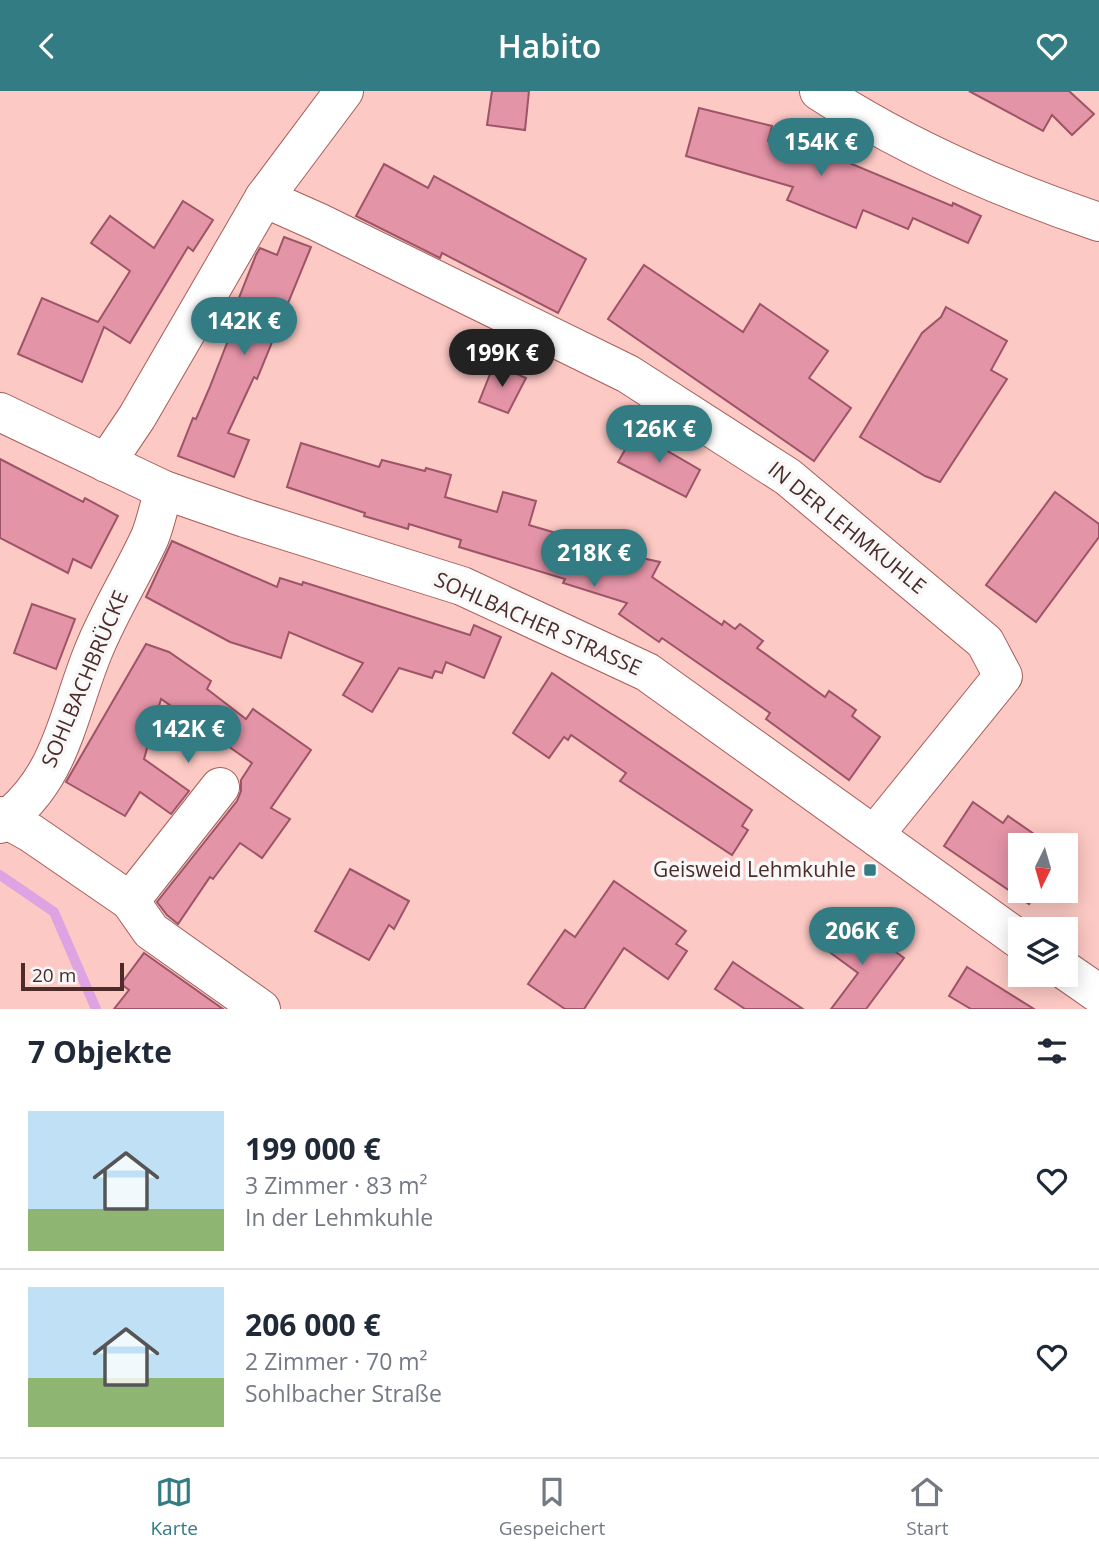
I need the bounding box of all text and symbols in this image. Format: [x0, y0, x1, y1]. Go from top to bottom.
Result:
text: Habito [498, 24, 601, 67]
icon: back [28, 27, 66, 65]
icon: heart [1033, 27, 1071, 65]
pin: 154K € [764, 119, 878, 178]
text: 154K € [784, 125, 858, 157]
pin: 142K € [187, 297, 301, 357]
text: 142K € [207, 304, 281, 336]
pin: 199K € [445, 329, 559, 389]
text: 199K € [465, 336, 539, 368]
pin: 126K € [602, 405, 716, 465]
text: 126K € [622, 412, 696, 444]
street label: IN DER LEHMKUHLE [763, 455, 933, 600]
pin: 218K € [537, 529, 651, 589]
text: 218K € [557, 536, 631, 568]
street label: SOHLBACHER STRASSE [430, 565, 646, 681]
street label: SOHLBACHBRÜCKE [34, 586, 134, 771]
pin: 142K € [131, 705, 245, 765]
text: 142K € [151, 712, 225, 744]
north arrow [1008, 833, 1078, 903]
map controls [1008, 833, 1078, 987]
place label: Geisweid Lehmkuhle [653, 855, 856, 883]
marker: Geisweid Lehmkuhle [862, 862, 878, 878]
pin: 206K € [805, 907, 919, 967]
text: 206K € [825, 914, 899, 946]
button: layers [1008, 917, 1078, 987]
scale bar [21, 960, 124, 992]
text: 20 m [32, 962, 76, 988]
text: 7 Objekte [28, 1031, 172, 1072]
icon: filters [1033, 1032, 1071, 1070]
text: 199 000 € [245, 1128, 381, 1169]
icon: home [84, 1139, 168, 1223]
icon: heart [1033, 1162, 1071, 1200]
text: 3 Zimmer · 83 m² [245, 1169, 428, 1201]
text: In der Lehmkuhle [245, 1201, 433, 1233]
text: 206 000 € [245, 1304, 381, 1345]
icon: home [84, 1315, 168, 1399]
icon: heart [1033, 1338, 1071, 1376]
text: 2 Zimmer · 70 m² [245, 1345, 428, 1377]
text: Sohlbacher Straße [245, 1377, 442, 1409]
tab: Karte [150, 1473, 198, 1541]
tab: Gespeichert [499, 1473, 605, 1541]
tab: Start [906, 1473, 949, 1541]

